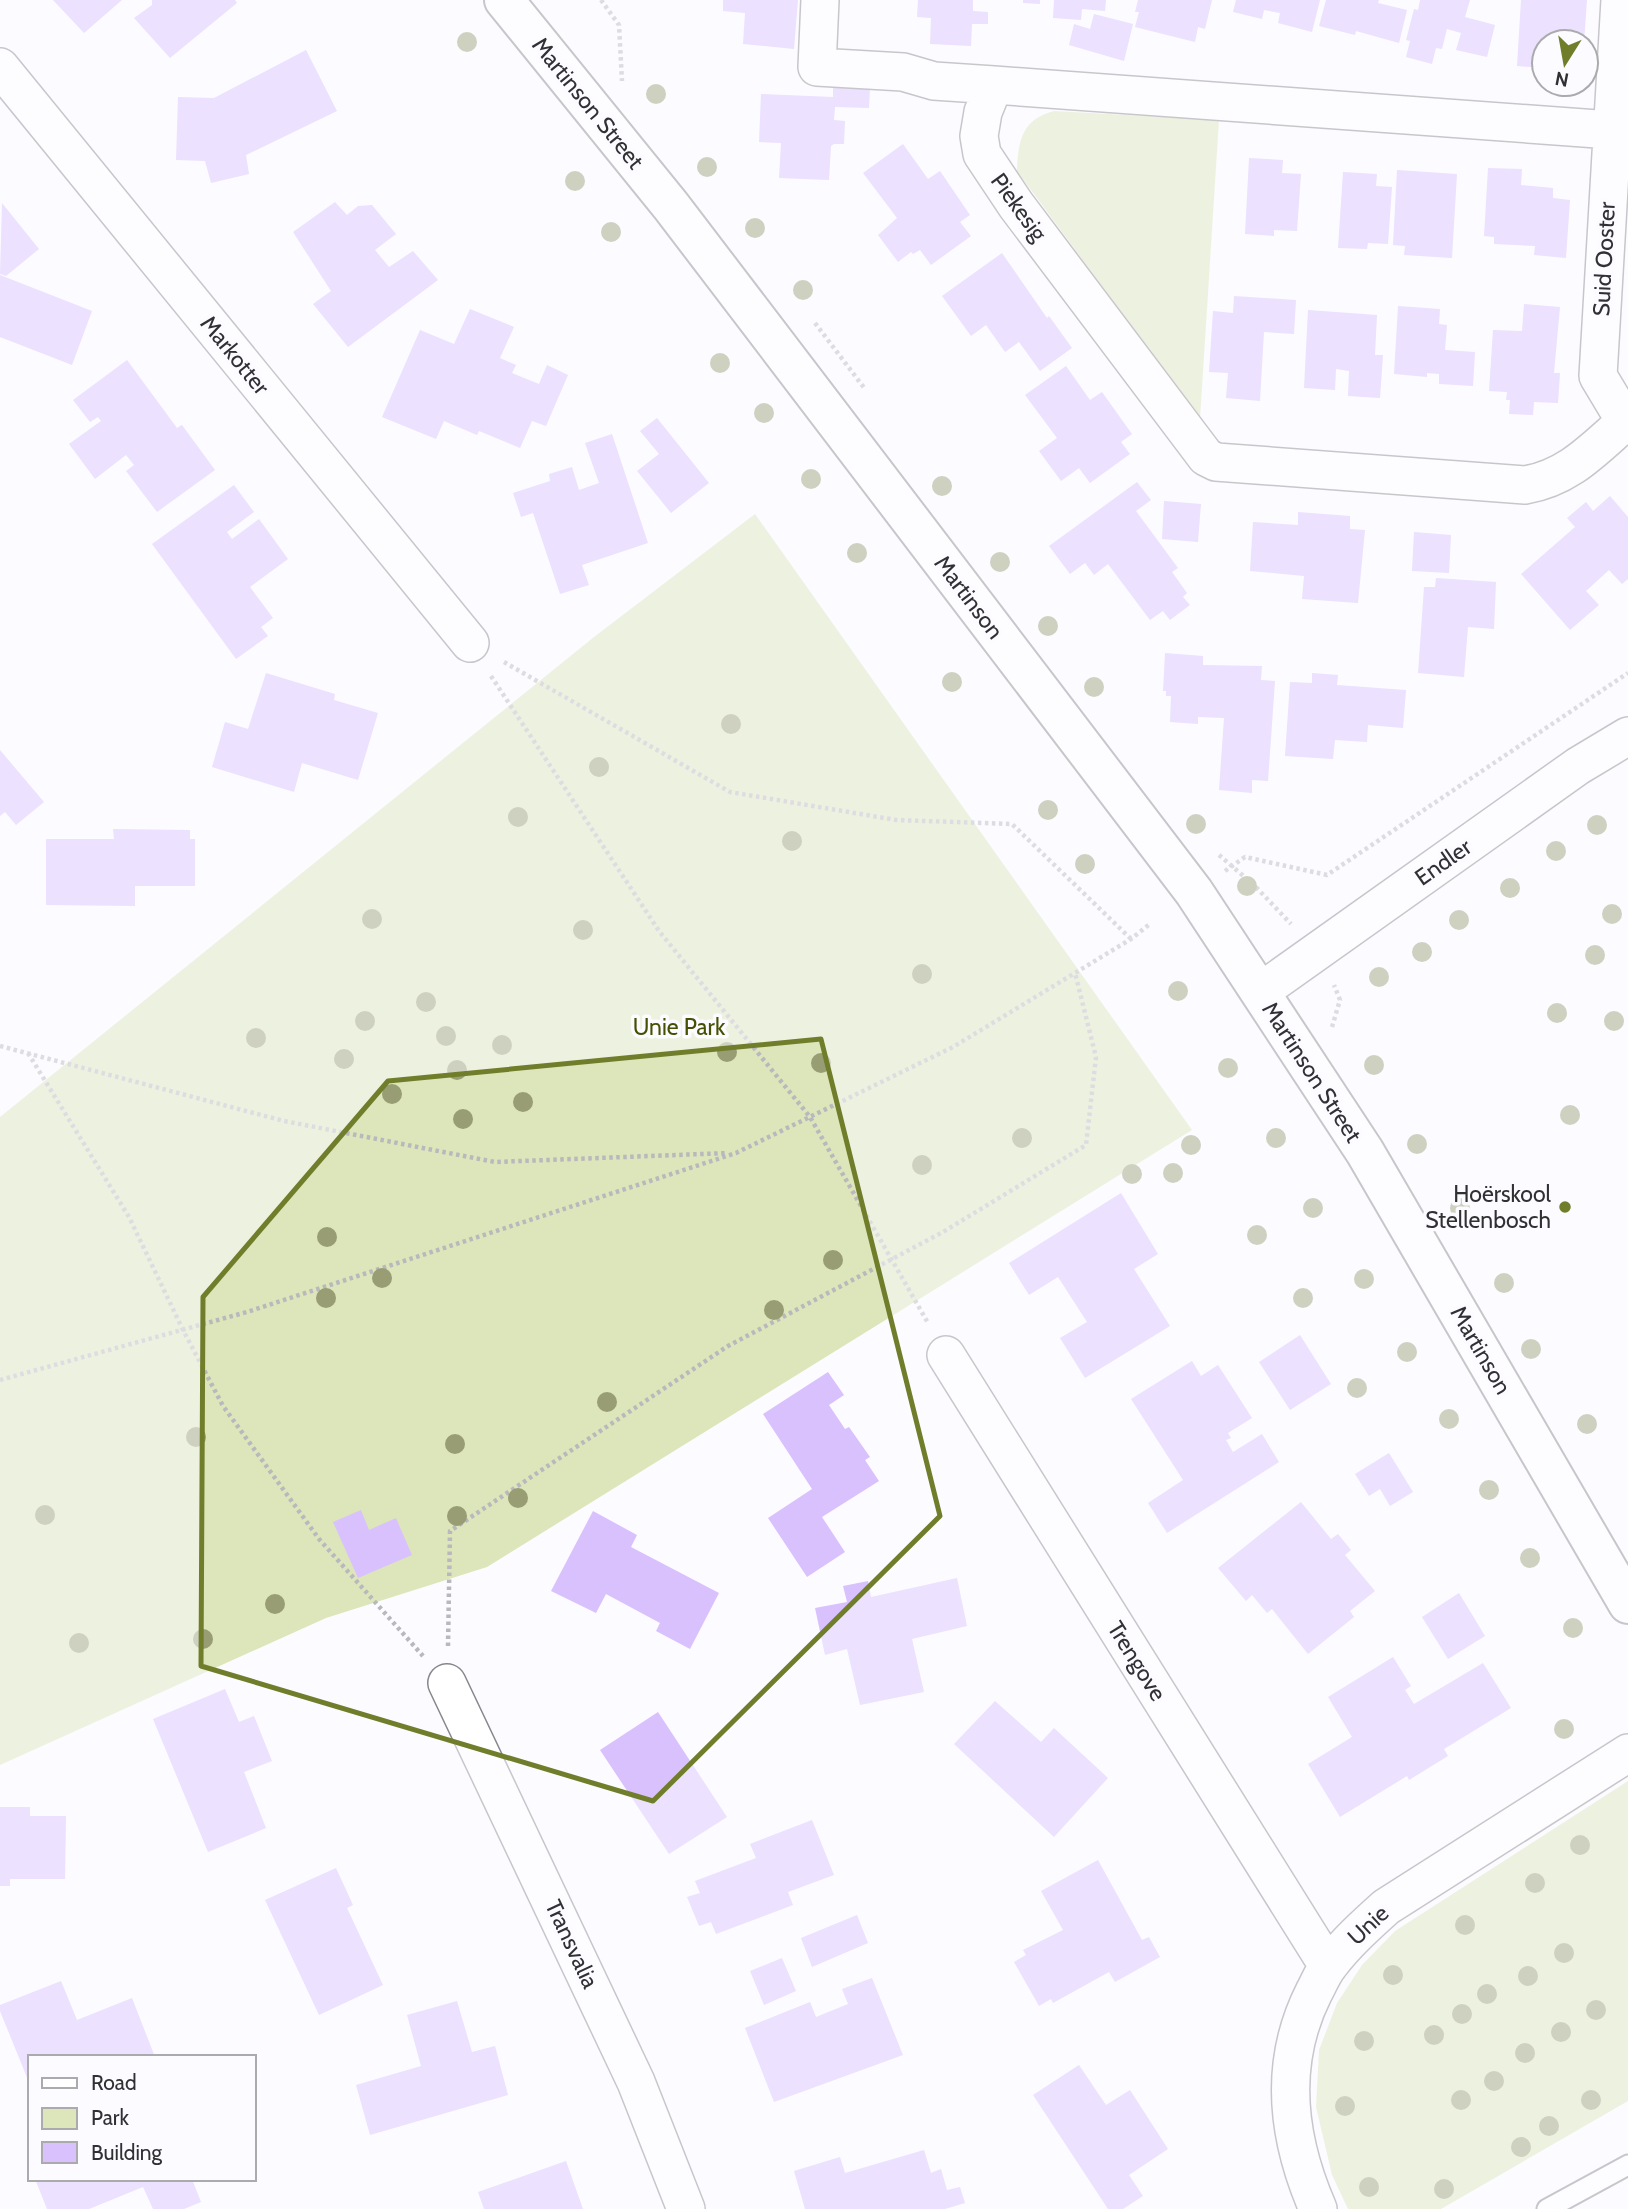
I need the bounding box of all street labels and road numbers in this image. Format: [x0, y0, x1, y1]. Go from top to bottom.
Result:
street label: Martinson Street [526, 31, 650, 175]
street label: Piekesig [985, 168, 1053, 247]
street label: Suid Ooster [1587, 200, 1621, 317]
street label: Markotter [195, 310, 276, 401]
street label: Martinson [929, 550, 1009, 644]
street label: Endler [1409, 832, 1477, 891]
street label: Martinson Street [1256, 997, 1368, 1148]
street label: Martinson [1445, 1301, 1517, 1399]
street label: Trengove [1102, 1616, 1172, 1706]
street label: Transvalia [539, 1895, 605, 1993]
street label: Unie [1342, 1899, 1394, 1951]

